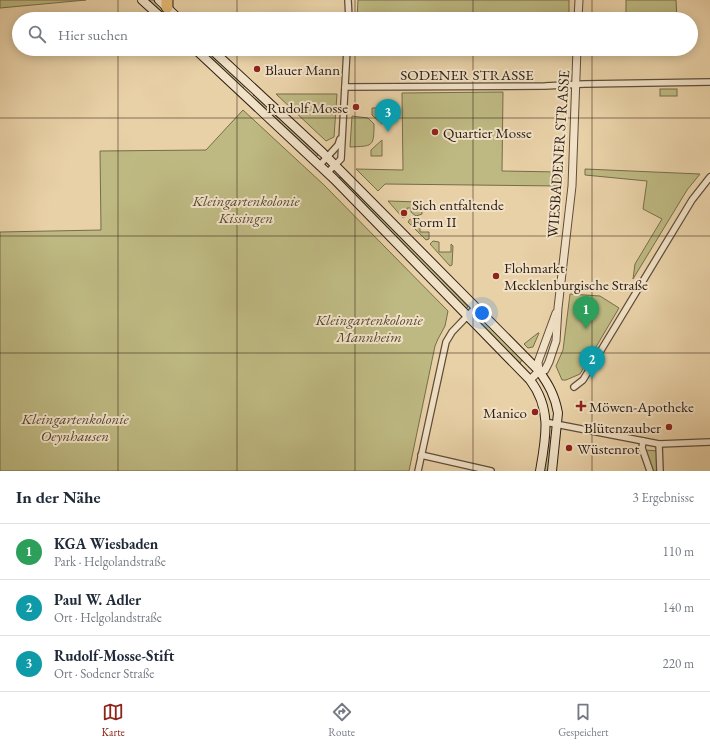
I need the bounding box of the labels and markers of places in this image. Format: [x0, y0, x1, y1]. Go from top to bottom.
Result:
place label: Blauer Mann [265, 60, 340, 79]
marker: Blauer Mann [252, 64, 262, 74]
place label: Rudolf Mosse [267, 98, 348, 117]
pin: 3 [375, 99, 401, 132]
marker: Rudolf Mosse [351, 102, 361, 112]
place label: Quartier Mosse [443, 123, 532, 142]
marker: Quartier Mosse [430, 127, 440, 137]
place label: Sich entfaltende Form II [412, 195, 504, 231]
marker: Sich entfaltende Form II [399, 208, 409, 218]
place label: Flohmarkt Mecklenburgische Straße [504, 258, 648, 294]
marker: Flohmarkt Mecklenburgische Straße [491, 271, 501, 281]
pin: 1 [573, 296, 599, 329]
pin: 2 [579, 346, 605, 379]
place label: Möwen-Apotheke [589, 397, 694, 416]
marker: Möwen-Apotheke [576, 401, 586, 411]
place label: Manico [483, 403, 527, 422]
marker: Manico [530, 407, 540, 417]
place label: Blütenzauber [584, 418, 661, 437]
marker: Blütenzauber [664, 422, 674, 432]
place label: Wüstenrot [577, 439, 639, 458]
marker: Wüstenrot [564, 443, 574, 453]

